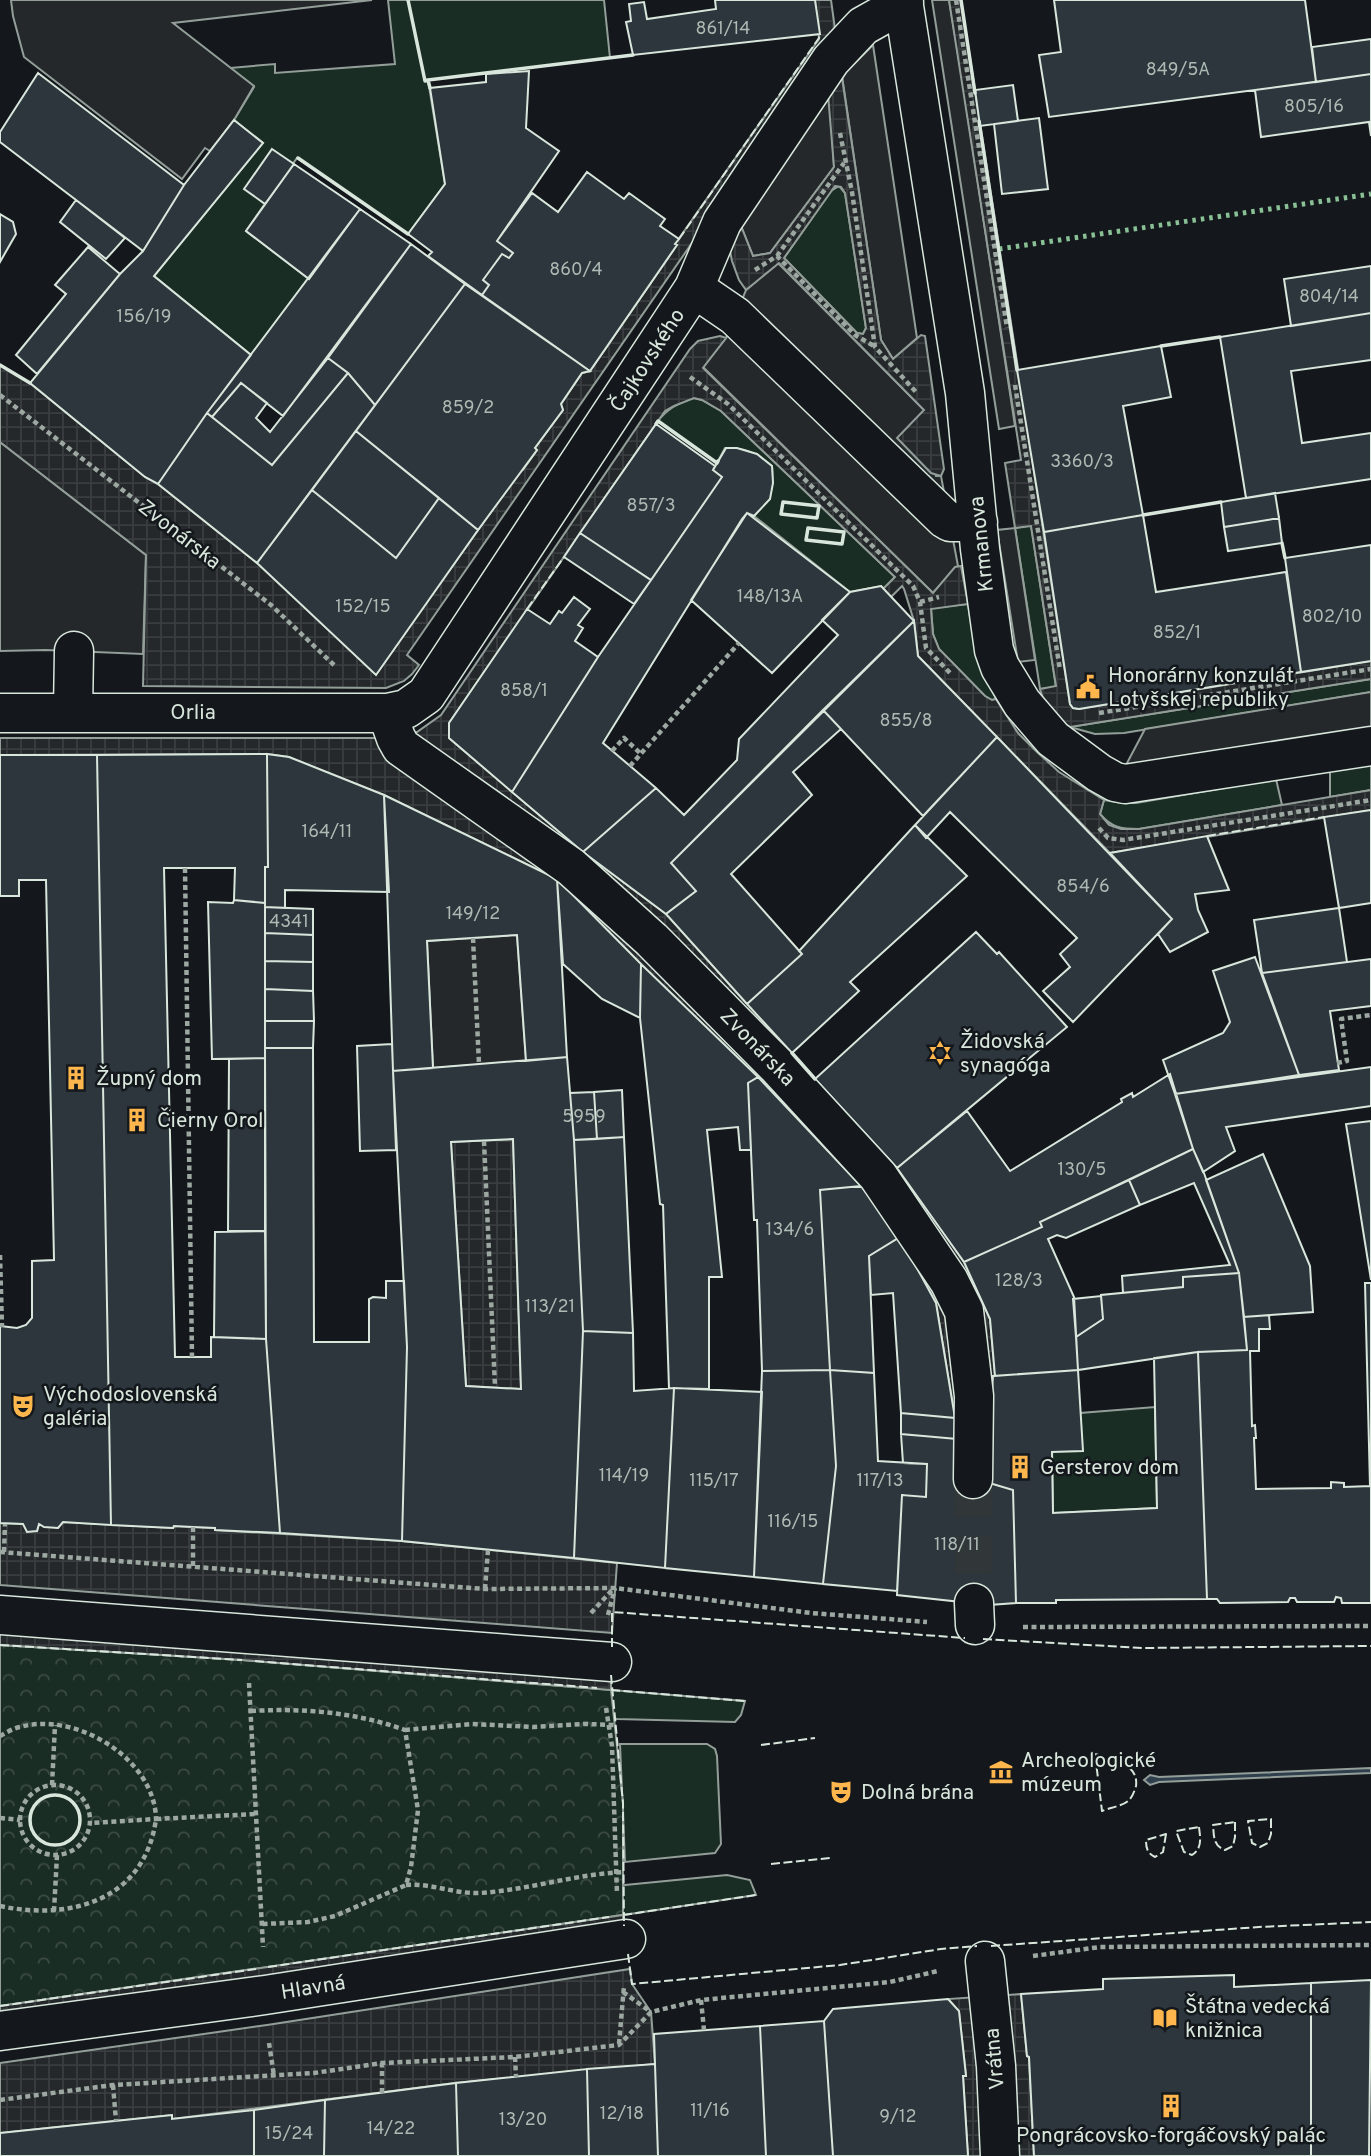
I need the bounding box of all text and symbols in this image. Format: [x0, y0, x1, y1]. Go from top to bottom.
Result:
house number: 861/14 [696, 18, 750, 41]
house number: 849/5A [1146, 59, 1210, 82]
house number: 805/16 [1284, 96, 1344, 119]
house number: 860/4 [549, 259, 603, 282]
house number: 804/14 [1299, 286, 1359, 309]
street label: Čajkovského [604, 303, 692, 418]
house number: 156/19 [117, 306, 171, 329]
house number: 859/2 [442, 397, 494, 420]
house number: 3360/3 [1050, 451, 1114, 474]
street label: Zvonárska [132, 494, 226, 576]
house number: 857/3 [626, 495, 676, 518]
street label: Krmanova [964, 495, 1001, 593]
house number: 148/13A [737, 586, 803, 609]
house number: 152/15 [335, 596, 391, 619]
house number: 802/10 [1302, 606, 1362, 629]
house number: 852/1 [1153, 622, 1201, 645]
place label: Honorárny konzulát Lotyšskej republiky [1108, 663, 1294, 714]
public building icon: Honorárny konzulát Lotyšskej republiky [1074, 673, 1102, 701]
house number: 858/1 [500, 680, 548, 703]
street label: Orlia [170, 700, 216, 727]
house number: 855/8 [879, 710, 933, 733]
house number: 164/11 [302, 821, 352, 844]
house number: 854/6 [1056, 876, 1110, 899]
house number: 149/12 [446, 903, 500, 926]
house number: 4341 [269, 911, 309, 934]
street label: Zvonárska [713, 1003, 801, 1093]
place label: Židovská synagóga [960, 1028, 1051, 1080]
synagogue icon: Židovská synagóga [926, 1039, 954, 1067]
building icon: Župný dom [62, 1064, 90, 1092]
place label: Župný dom [96, 1065, 202, 1093]
building icon: Čierny Orol [123, 1106, 151, 1134]
house number: 5959 [562, 1106, 606, 1129]
place label: Čierny Orol [157, 1107, 264, 1135]
house number: 130/5 [1058, 1159, 1106, 1182]
house number: 134/6 [766, 1219, 814, 1242]
house number: 128/3 [995, 1270, 1043, 1293]
house number: 113/21 [525, 1296, 575, 1319]
place label: Východoslovenská galéria [43, 1382, 218, 1433]
theatre icon: Východoslovenská galéria [9, 1392, 37, 1420]
building icon: Gersterov dom [1006, 1453, 1034, 1481]
place label: Gersterov dom [1040, 1455, 1179, 1482]
house number: 114/19 [599, 1465, 649, 1488]
house number: 115/17 [689, 1470, 739, 1493]
house number: 117/13 [856, 1470, 904, 1493]
house number: 116/15 [768, 1511, 818, 1534]
house number: 118/11 [934, 1534, 980, 1557]
place label: Archeologické múzeum [1021, 1748, 1156, 1799]
museum icon: Archeologické múzeum [987, 1758, 1015, 1786]
theatre icon: Dolná brána [827, 1778, 855, 1806]
place label: Dolná brána [861, 1780, 974, 1807]
street label: Hlavná [279, 1970, 347, 2007]
place label: Štátna vedecká knižnica [1185, 1993, 1330, 2045]
library icon: Štátna vedecká knižnica [1151, 2004, 1179, 2032]
street label: Vrátna [979, 2027, 1012, 2091]
building icon: Pongrácovsko-forgáčovský palác [1157, 2092, 1185, 2120]
house number: 11/16 [690, 2100, 730, 2123]
house number: 12/18 [600, 2103, 644, 2126]
house number: 9/12 [879, 2106, 917, 2129]
house number: 13/20 [499, 2109, 547, 2132]
house number: 14/22 [367, 2118, 415, 2141]
house number: 15/24 [265, 2123, 313, 2146]
place label: Pongrácovsko-forgáčovský palác [1016, 2123, 1326, 2150]

